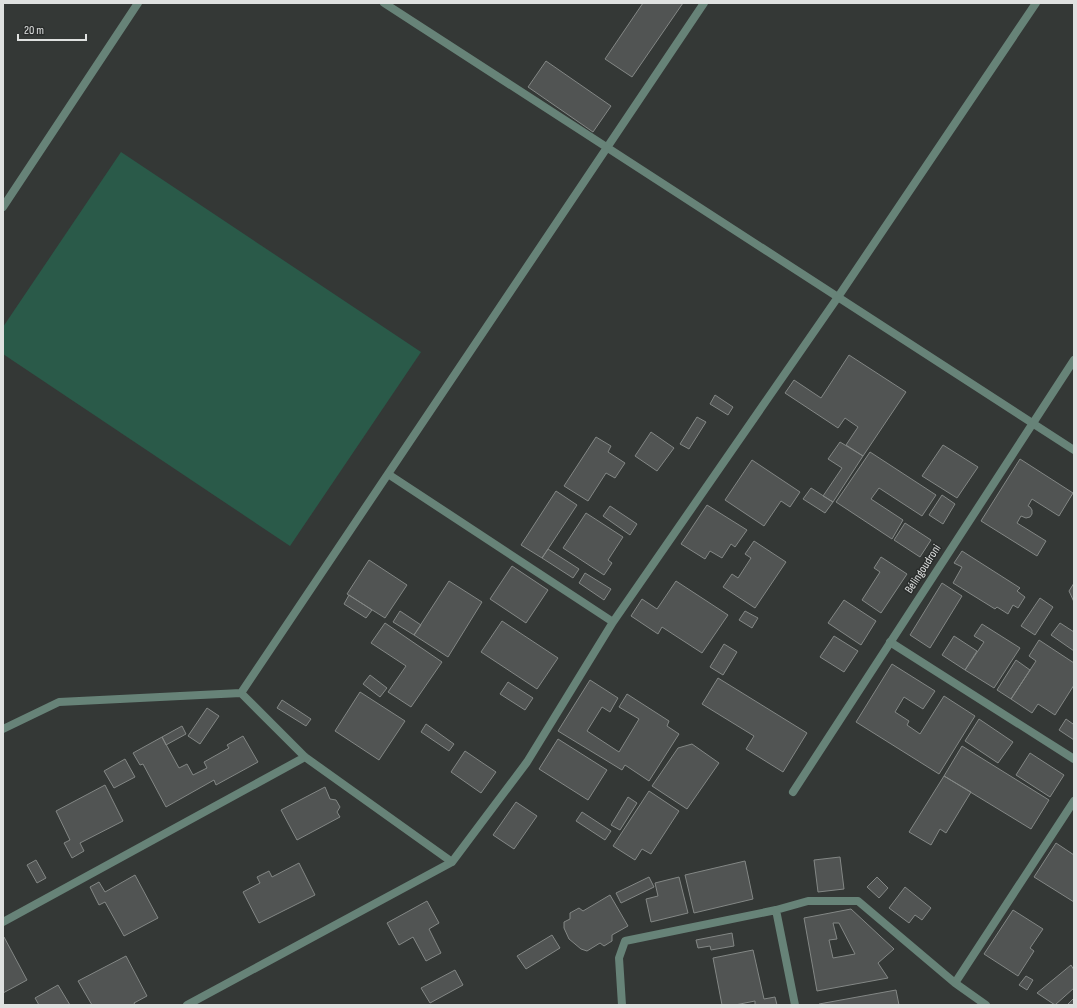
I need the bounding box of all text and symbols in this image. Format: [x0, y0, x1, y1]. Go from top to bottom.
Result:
scale bar [18, 16, 86, 42]
text: 20 m [24, 23, 44, 38]
street label: Bélingoudroni [902, 542, 944, 596]

